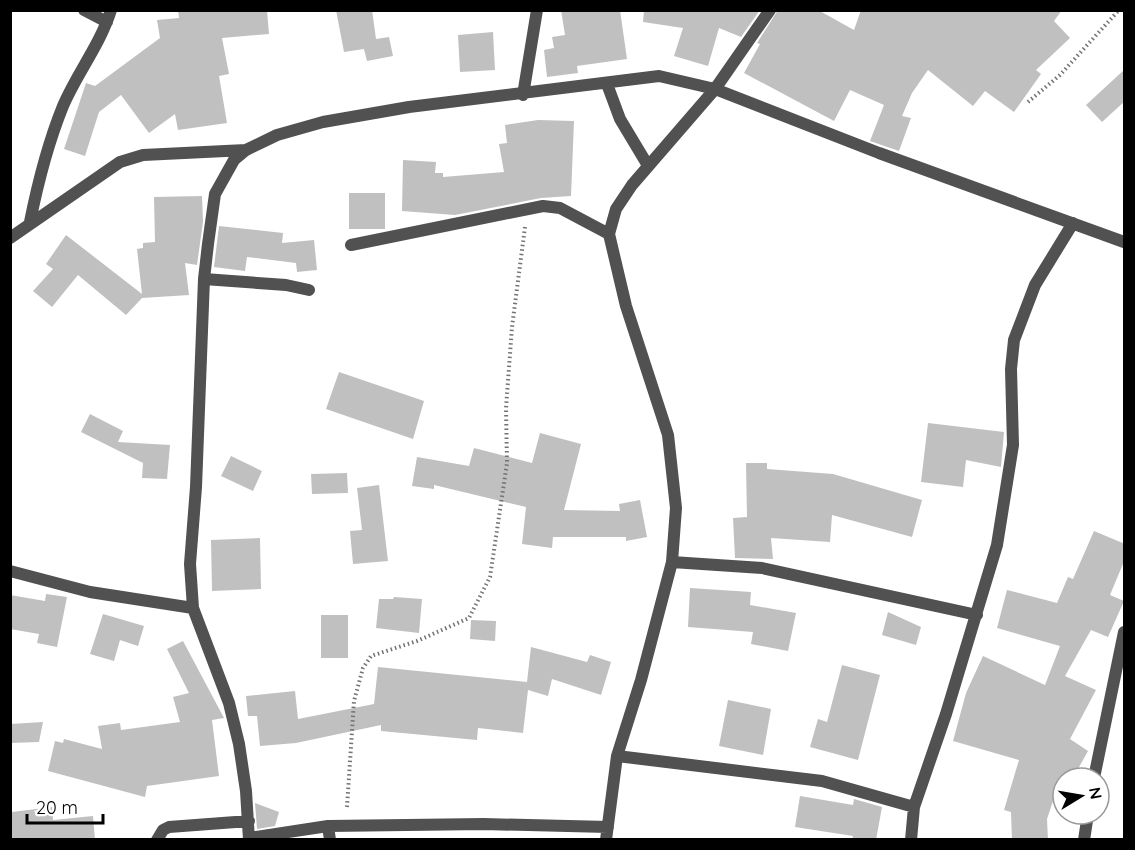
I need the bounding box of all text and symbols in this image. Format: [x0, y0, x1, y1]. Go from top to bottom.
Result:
north arrow [1051, 766, 1111, 826]
text: N [1085, 785, 1107, 801]
scale bar [27, 787, 104, 825]
text: 20 m [36, 796, 78, 819]

